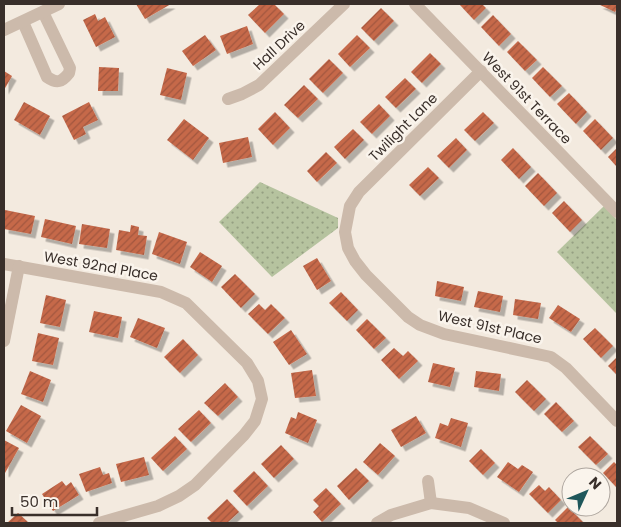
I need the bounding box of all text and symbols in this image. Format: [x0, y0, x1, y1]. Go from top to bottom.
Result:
street label: Hall Drive [248, 15, 310, 74]
street label: West 91st Terrace [478, 47, 577, 149]
street label: Twilight Lane [364, 88, 442, 166]
street label: West 92nd Place [42, 246, 160, 286]
street label: West 91st Place [436, 305, 544, 349]
north arrow [561, 467, 611, 517]
text: N [585, 472, 606, 494]
scale bar [12, 484, 98, 516]
text: 50 m [20, 491, 58, 512]

